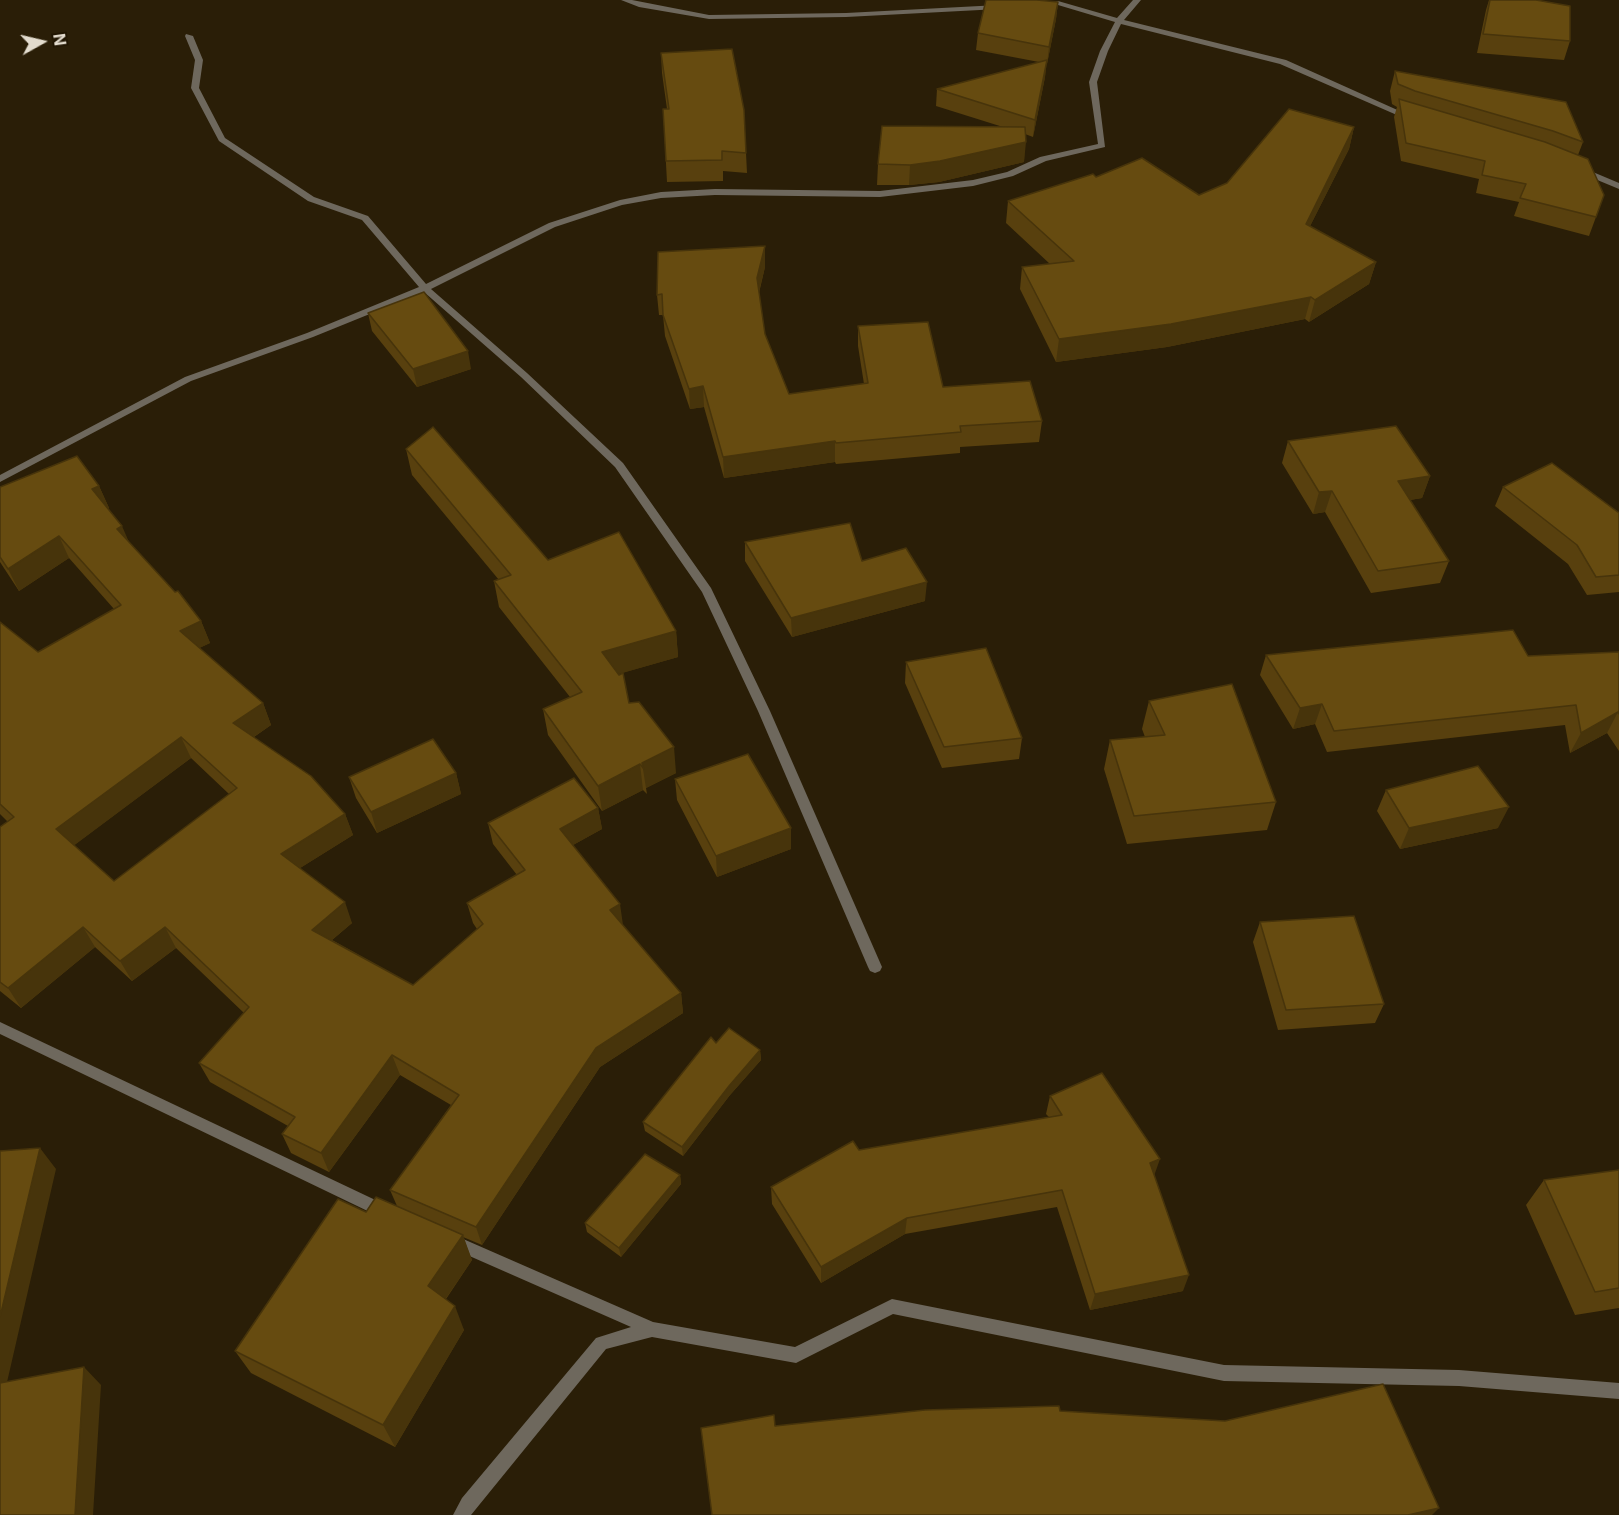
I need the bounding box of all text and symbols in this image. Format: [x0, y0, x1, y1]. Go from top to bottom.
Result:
north arrow [12, 12, 72, 72]
text: N [49, 32, 71, 47]

